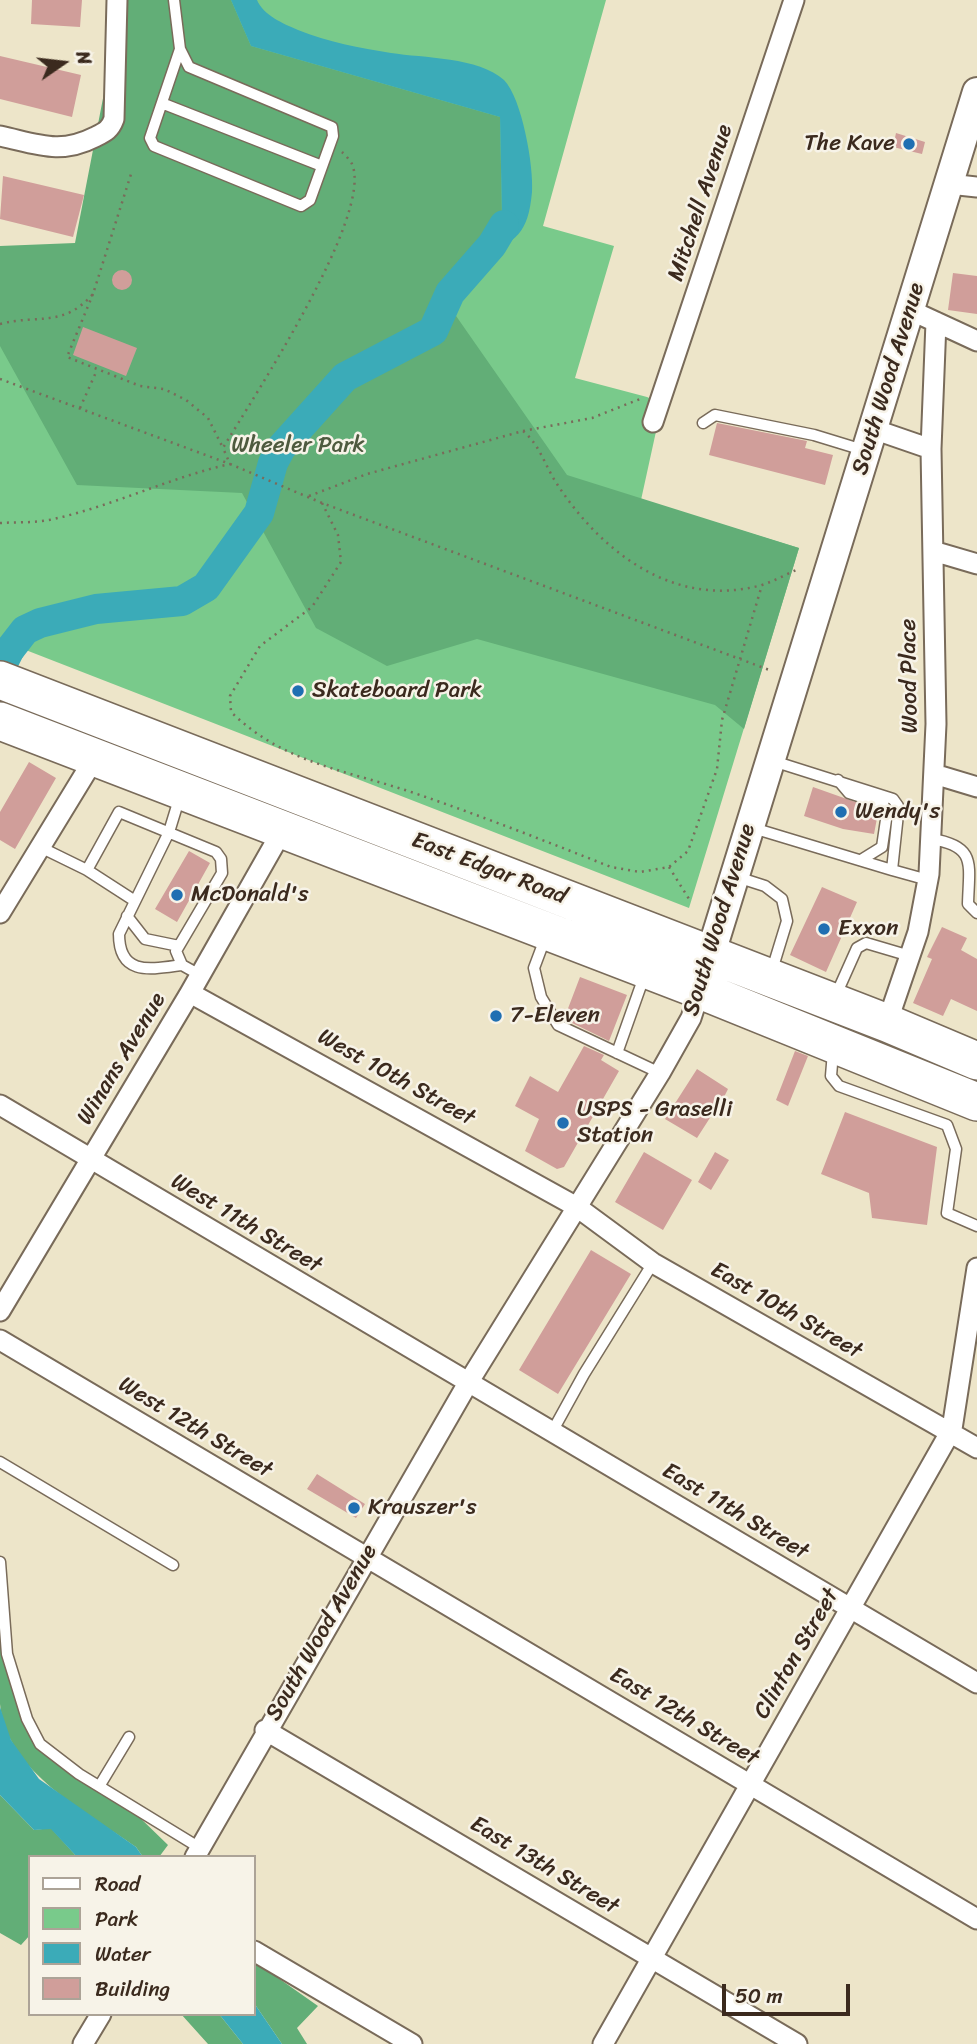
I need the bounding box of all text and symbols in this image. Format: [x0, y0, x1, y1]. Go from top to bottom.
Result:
north arrow [28, 28, 98, 98]
text: N [66, 47, 101, 68]
street label: Mitchell Avenue [663, 121, 739, 285]
place label: The Kave [804, 130, 895, 158]
marker: The Kave [901, 136, 917, 152]
street label: South Wood Avenue [847, 280, 931, 478]
park label: Wheeler Park [231, 432, 365, 460]
street label: Wood Place [895, 618, 925, 734]
place label: Skateboard Park [312, 677, 482, 705]
marker: Skateboard Park [290, 683, 306, 699]
place label: Wendy's [855, 798, 940, 826]
marker: Wendy's [833, 804, 849, 820]
street label: South Wood Avenue [678, 821, 762, 1019]
street label: East Edgar Road [408, 827, 570, 911]
place label: McDonald's [191, 881, 309, 909]
marker: McDonald's [169, 887, 185, 903]
place label: Exxon [838, 915, 898, 943]
marker: Exxon [816, 921, 832, 937]
street label: Winans Avenue [72, 988, 172, 1130]
place label: 7-Eleven [510, 1002, 600, 1030]
marker: 7-Eleven [488, 1008, 504, 1024]
street label: West 10th Street [313, 1023, 479, 1133]
place label: USPS - Graselli Station [577, 1096, 732, 1150]
marker: USPS - Graselli Station [555, 1115, 571, 1131]
street label: West 11th Street [166, 1168, 326, 1280]
street label: East 10th Street [705, 1256, 867, 1366]
street label: West 12th Street [113, 1371, 277, 1485]
street label: East 11th Street [657, 1458, 813, 1566]
place label: Krauszer's [368, 1494, 477, 1522]
marker: Krauszer's [346, 1500, 362, 1516]
street label: South Wood Avenue [260, 1540, 384, 1726]
street label: Clinton Street [749, 1584, 845, 1724]
street label: East 12th Street [604, 1662, 764, 1772]
street label: East 13th Street [465, 1811, 623, 1921]
legend [28, 1855, 256, 2016]
text: Road [95, 1865, 140, 1903]
text: Park [95, 1900, 138, 1938]
text: Water [95, 1935, 150, 1973]
text: Building [95, 1970, 170, 2008]
scale bar [725, 1970, 853, 2014]
text: 50 m [735, 1977, 783, 2015]

